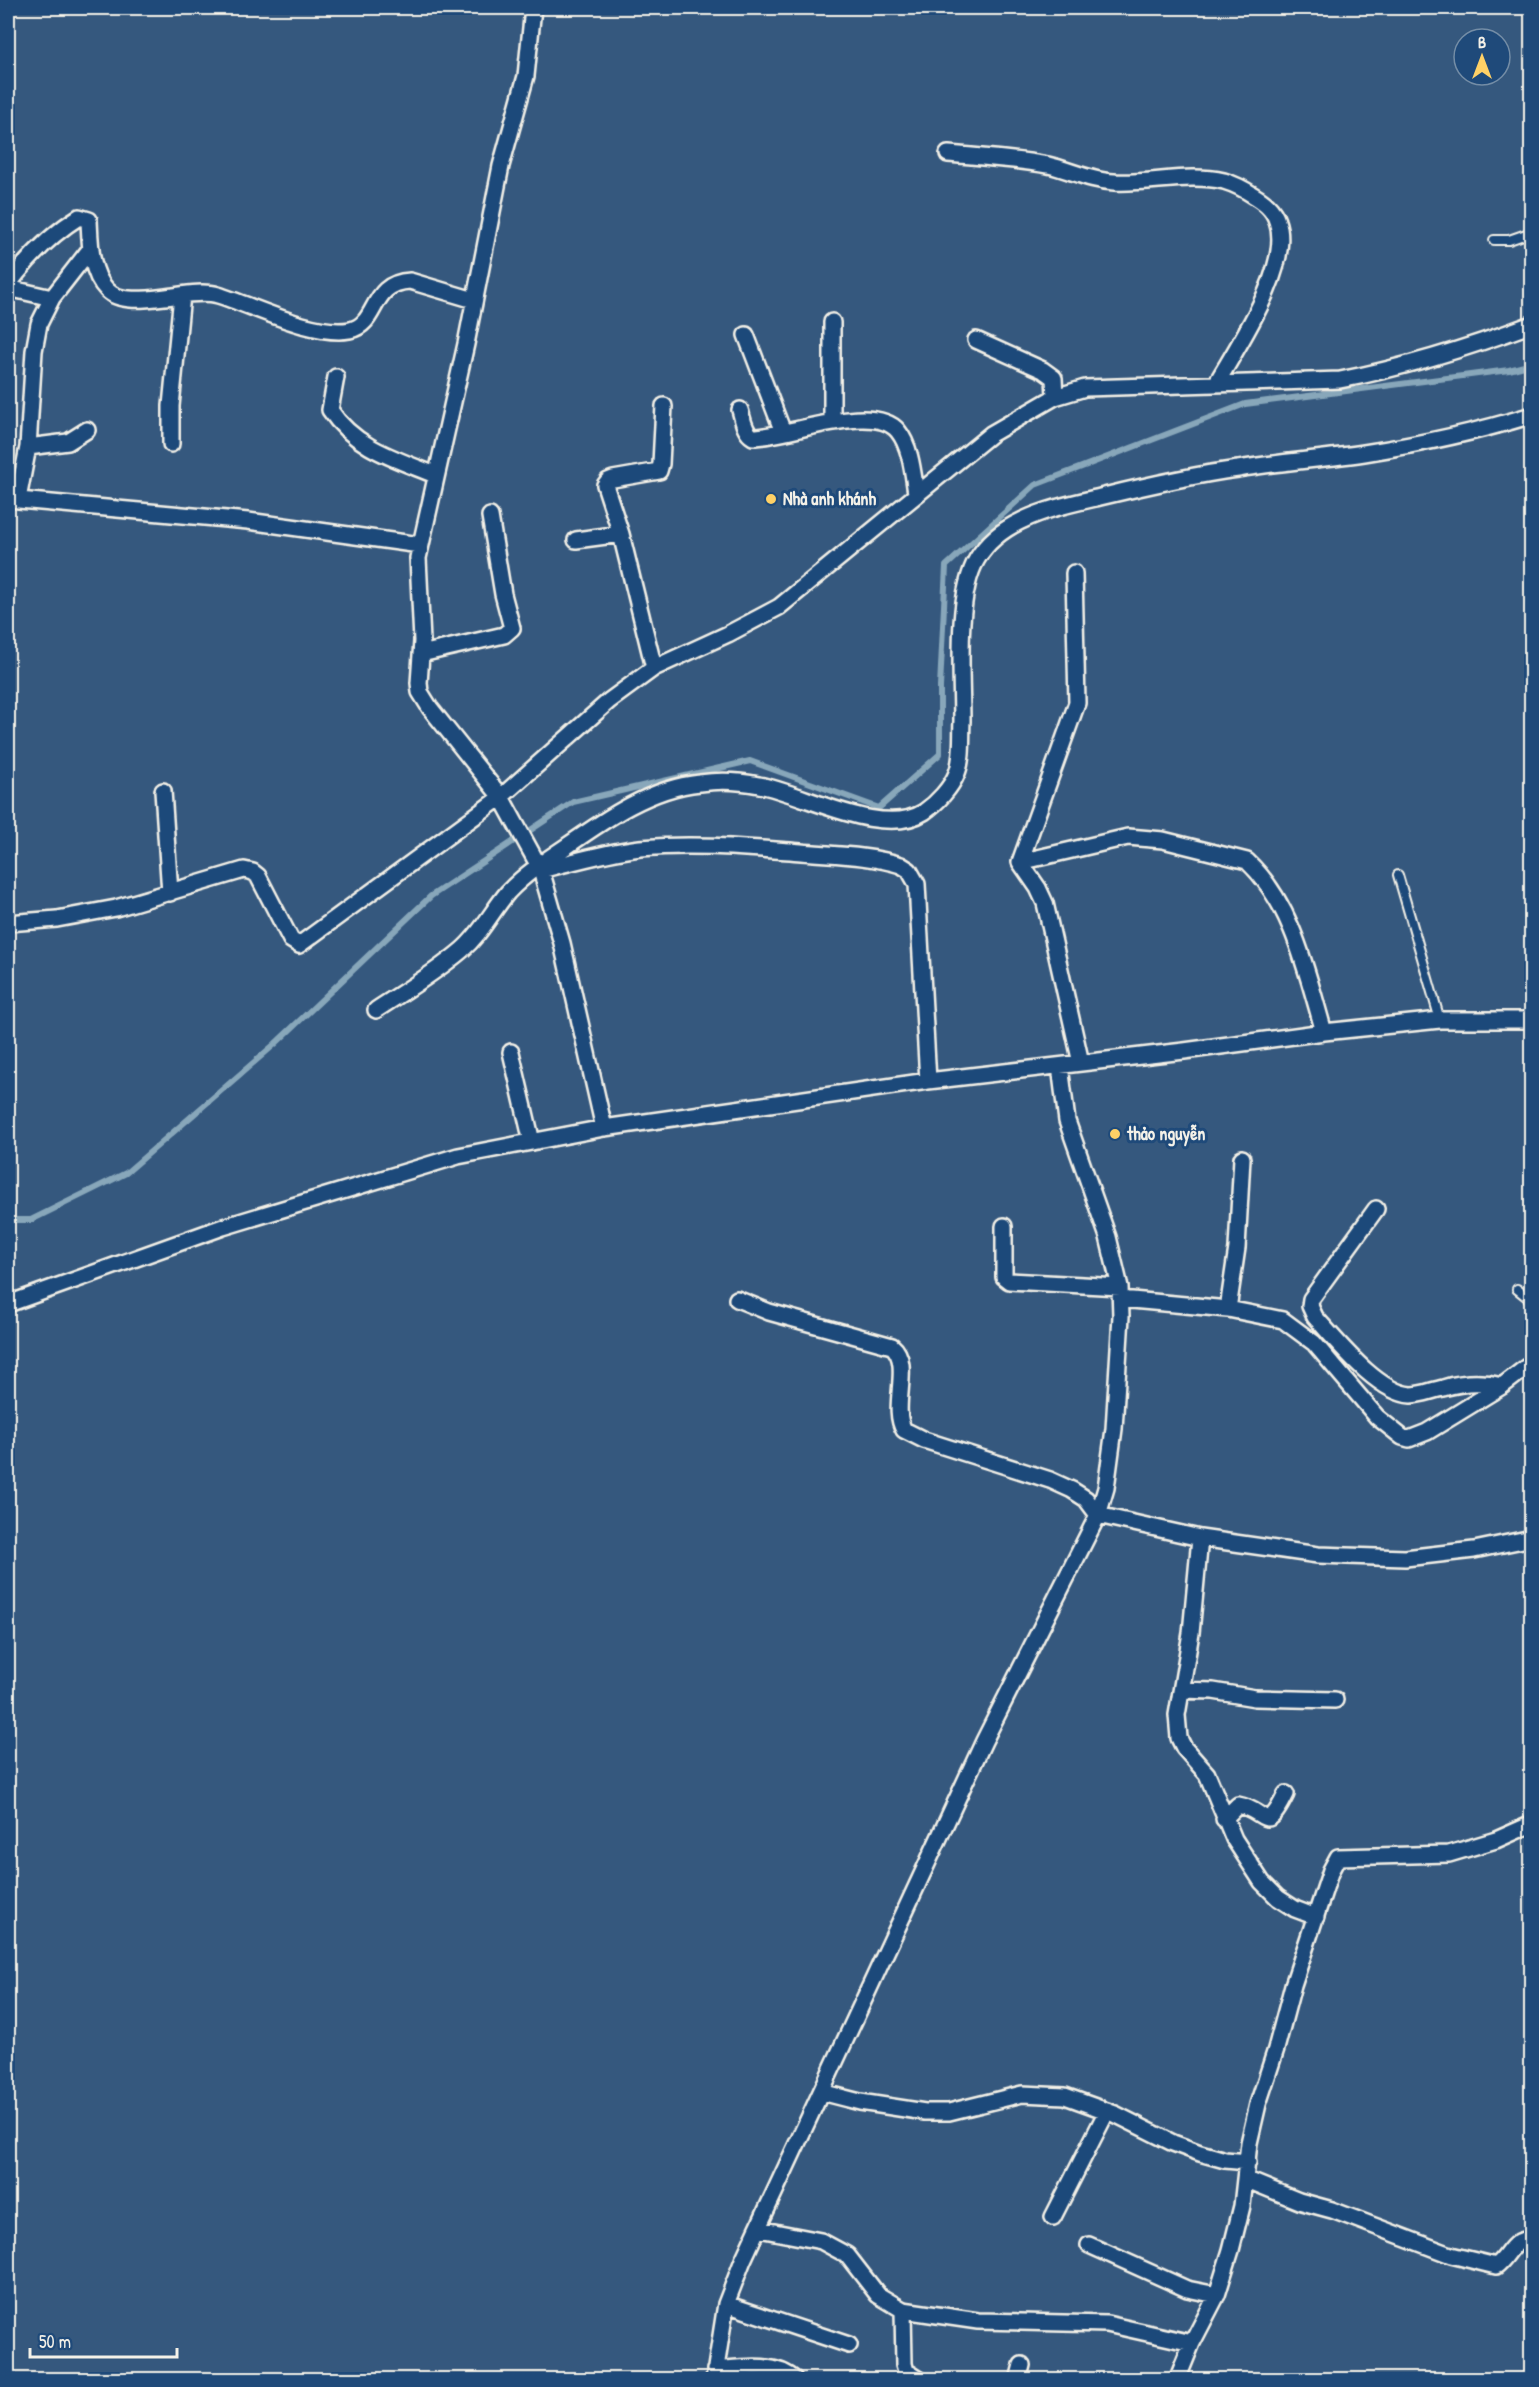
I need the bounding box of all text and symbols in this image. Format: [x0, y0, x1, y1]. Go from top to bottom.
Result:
north arrow [1452, 27, 1512, 87]
text: B [1478, 31, 1486, 53]
place label: Nhà anh khánh [783, 486, 876, 511]
marker: Nhà anh khánh [764, 492, 778, 506]
place label: thảo nguyễn [1126, 1121, 1205, 1147]
marker: thảo nguyễn [1108, 1127, 1122, 1141]
scale bar [30, 2321, 177, 2359]
text: 50 m [39, 2329, 71, 2354]

